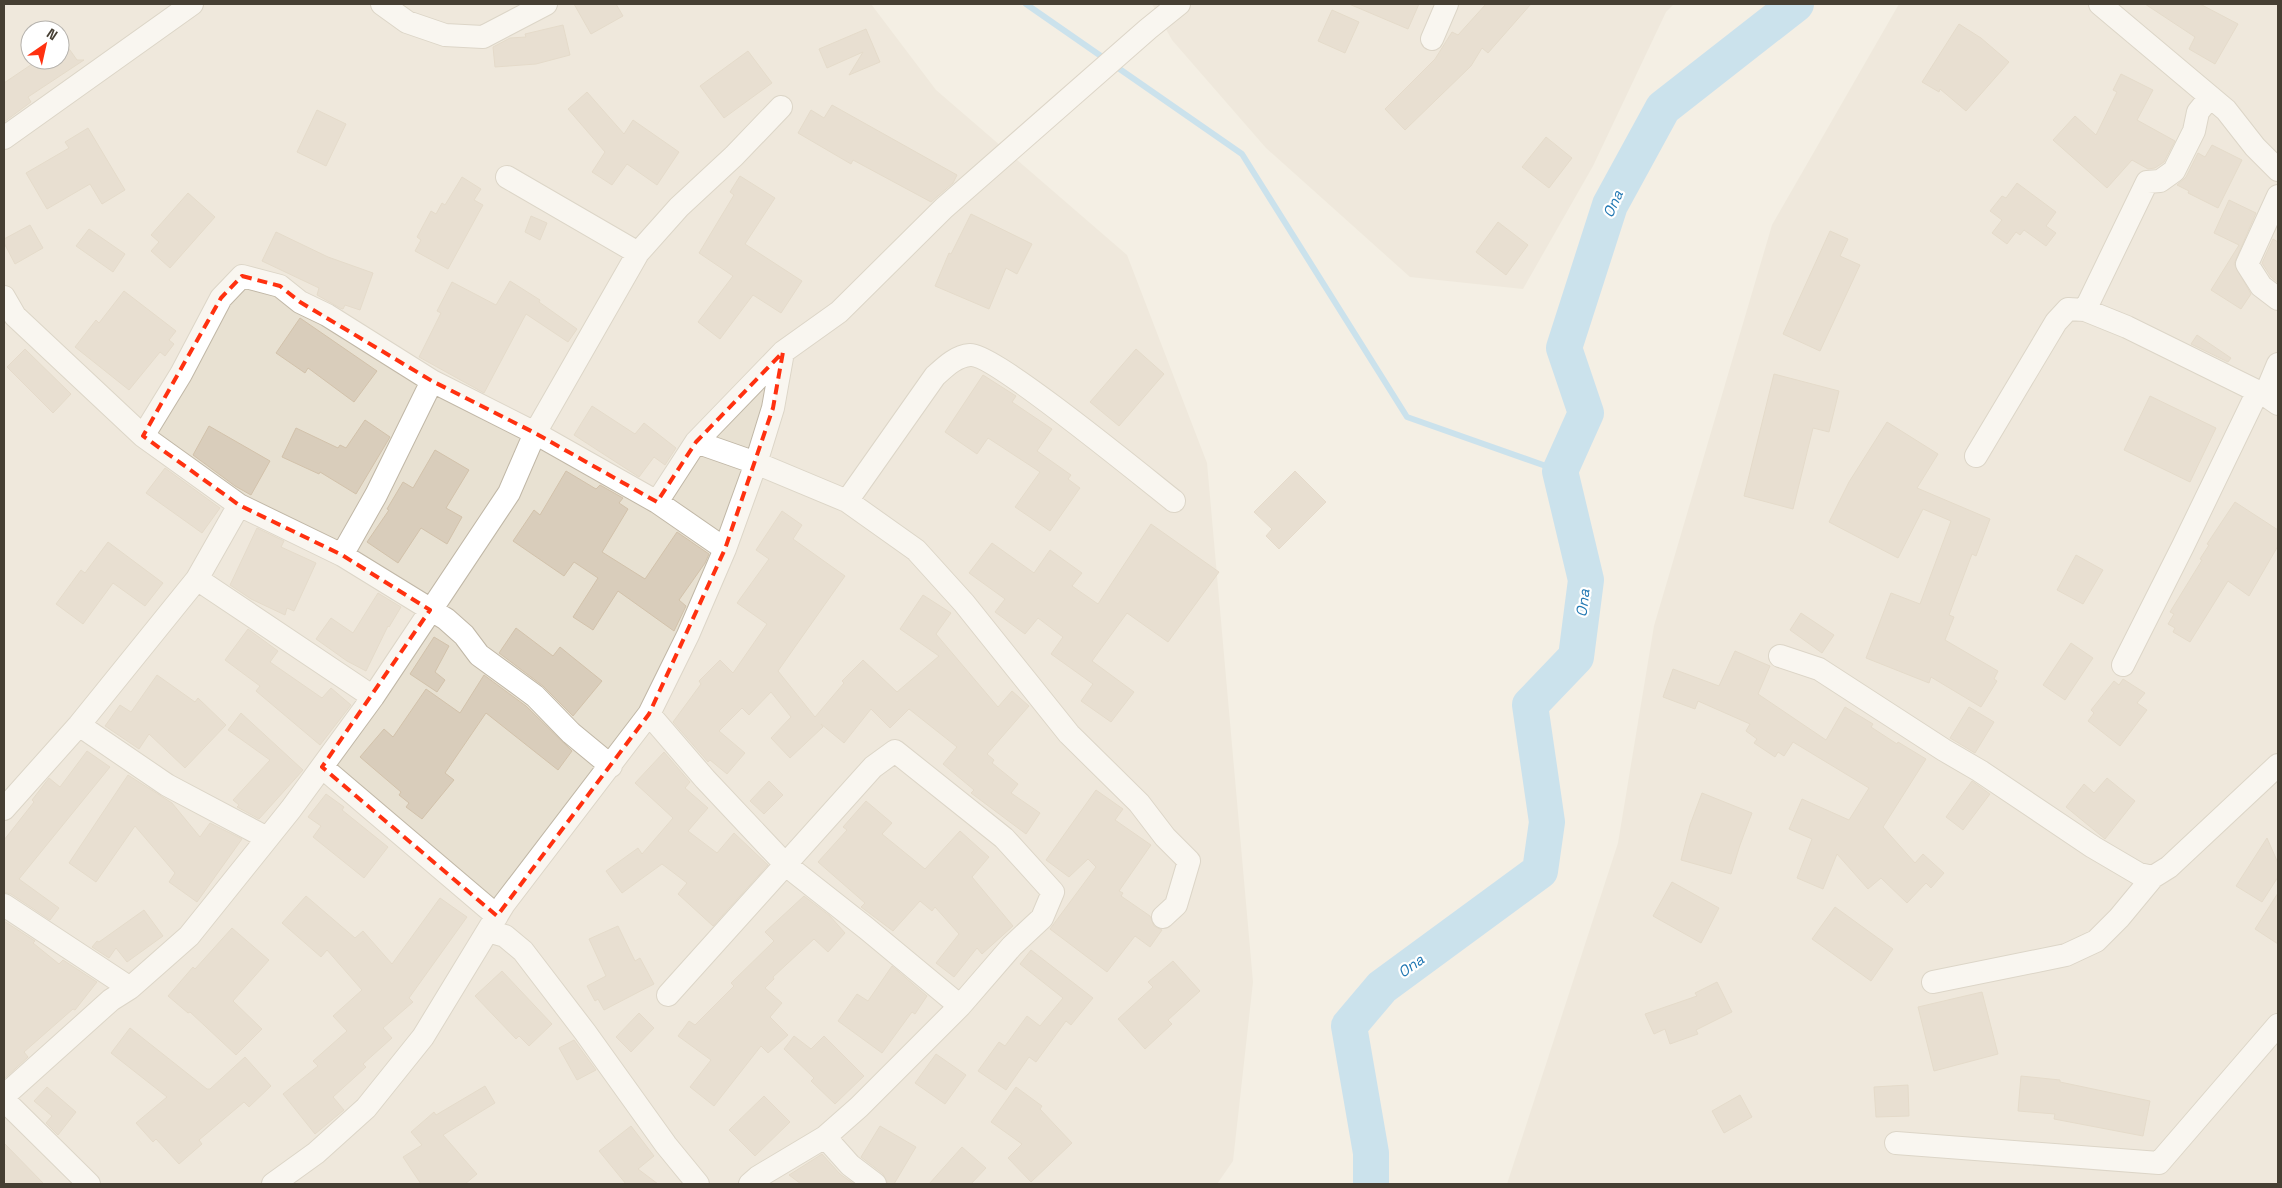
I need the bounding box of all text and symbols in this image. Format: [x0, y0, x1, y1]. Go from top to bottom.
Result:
north arrow [20, 20, 70, 70]
text: N [43, 24, 61, 44]
water label: Ona [1598, 187, 1627, 220]
water label: Ona [1571, 588, 1594, 618]
water label: Ona [1394, 950, 1428, 981]

